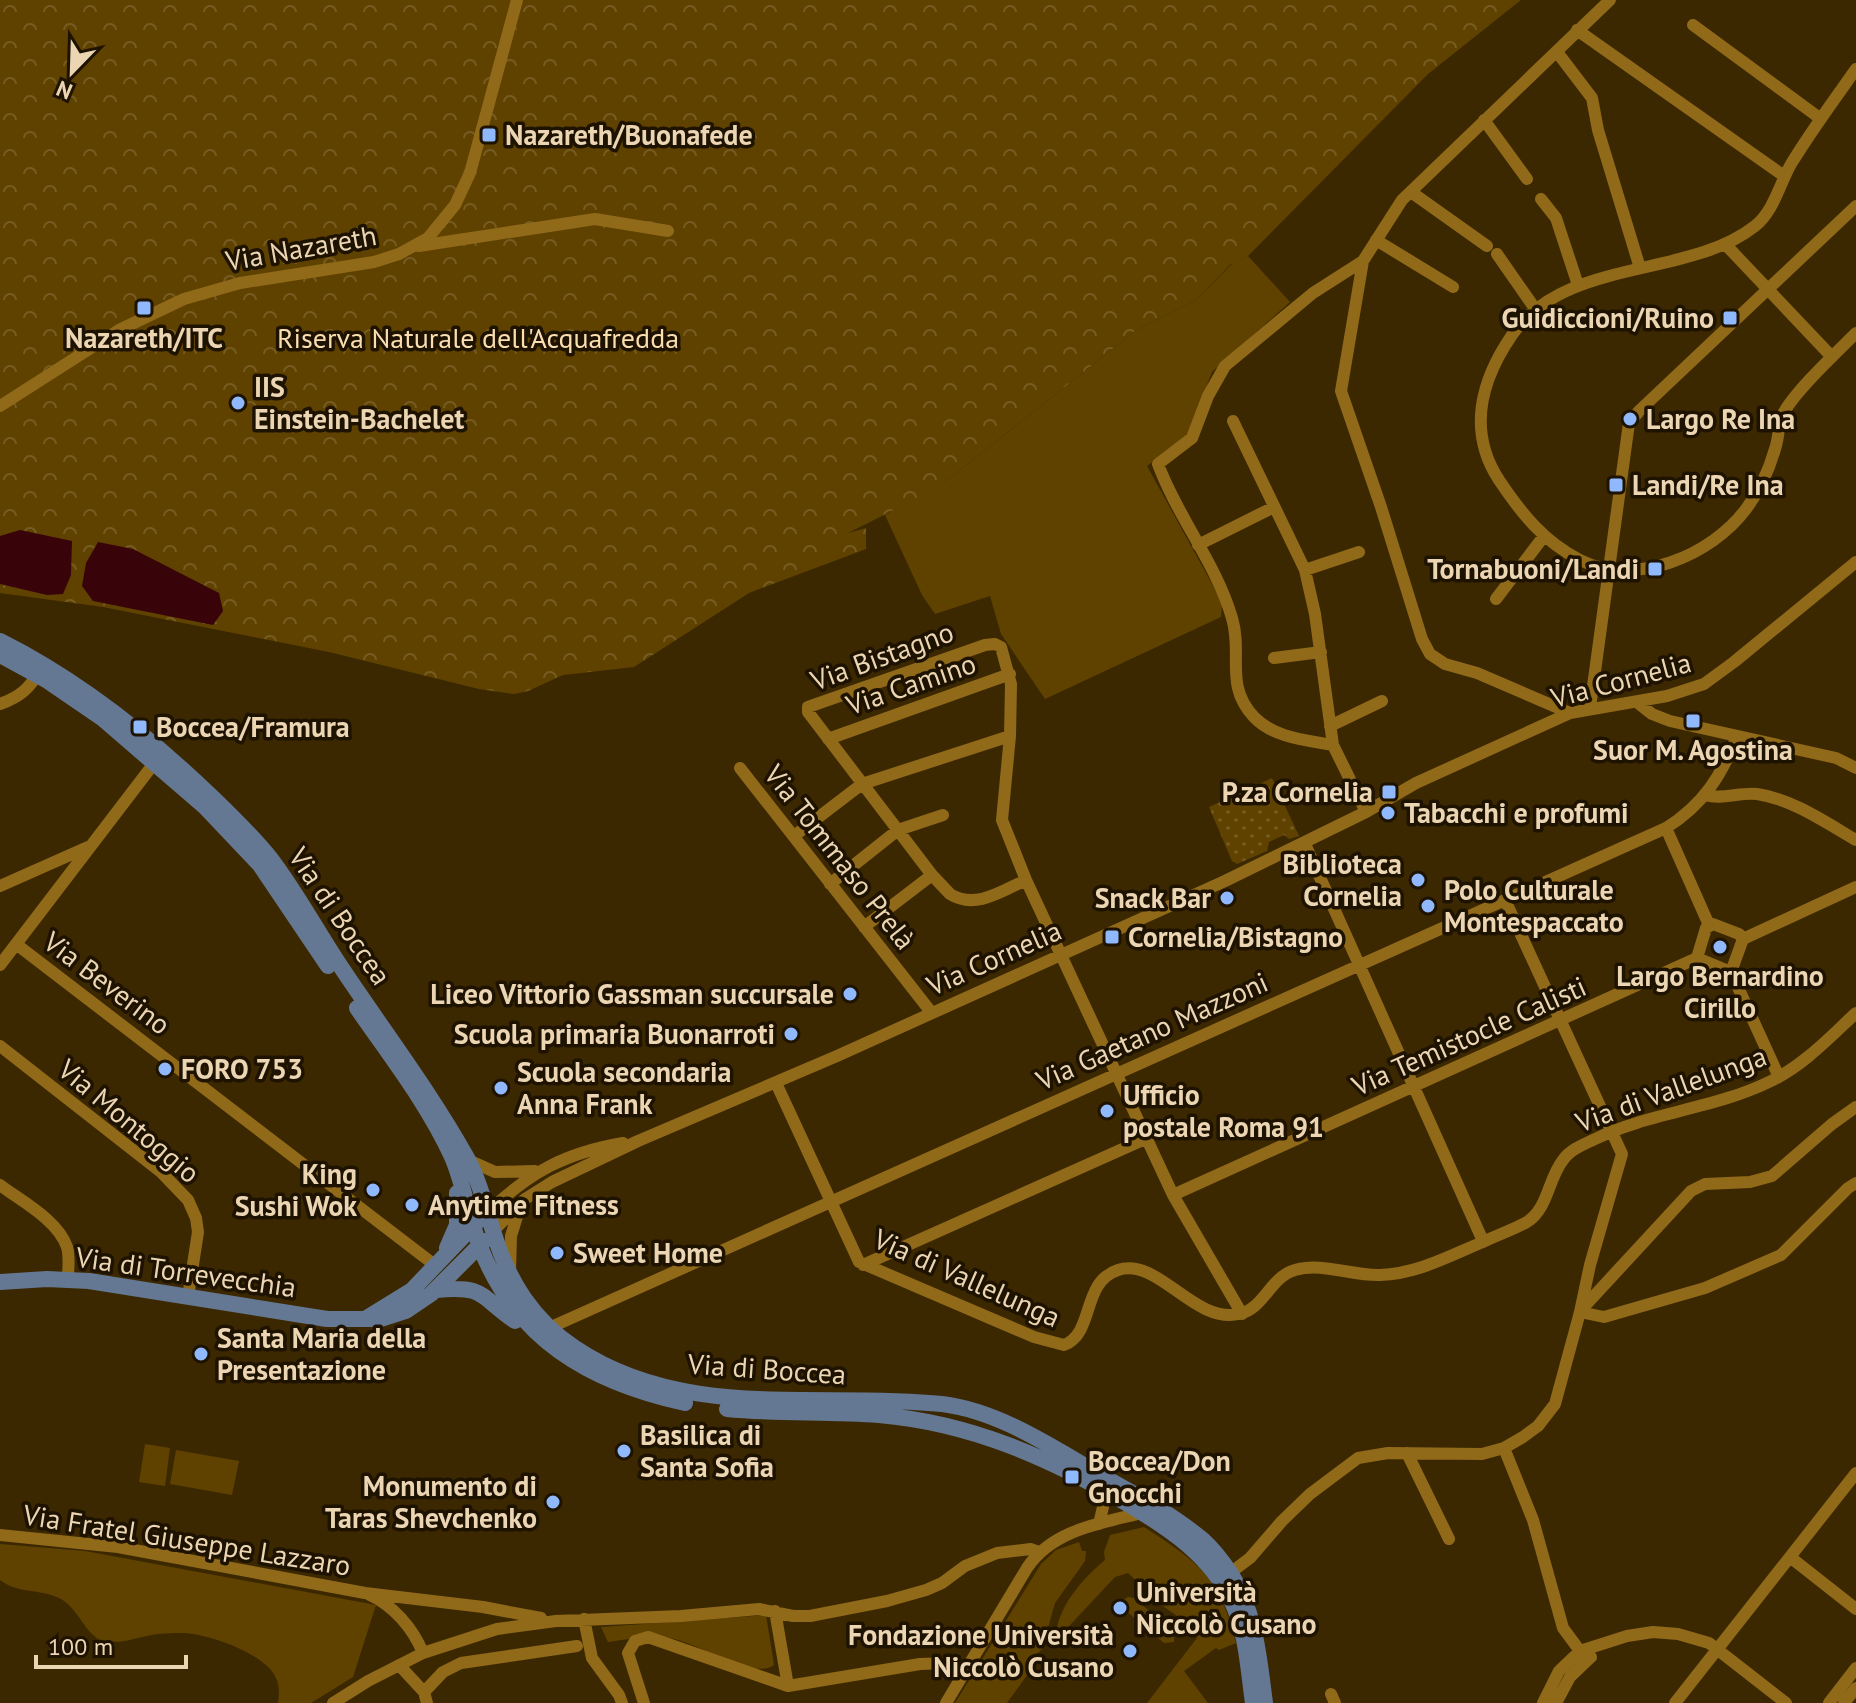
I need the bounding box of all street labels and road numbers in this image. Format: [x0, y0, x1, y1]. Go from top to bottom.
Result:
street label: Via Nazareth [222, 216, 379, 279]
street label: Via Bistagno [804, 613, 958, 699]
street label: Via Cornelia [1546, 643, 1695, 716]
street label: Via Camino [840, 644, 981, 723]
street label: Via Tommaso Prelà [756, 756, 924, 957]
street label: Via di Boccea [280, 839, 400, 992]
street label: Via Cornelia [920, 911, 1067, 1004]
street label: Via Beverino [36, 922, 178, 1042]
street label: Via Gaetano Mazzoni [1029, 963, 1273, 1099]
street label: Via Temistocle Calisti [1345, 967, 1592, 1104]
street label: Via di Vallelunga [1569, 1037, 1771, 1141]
street label: Via Montoggio [50, 1050, 208, 1191]
street label: Via di Vallelunga [867, 1219, 1066, 1335]
street label: Via di Torrevecchia [73, 1238, 299, 1305]
street label: Via di Boccea [686, 1344, 847, 1392]
street label: Via Fratel Giuseppe Lazzaro [20, 1495, 353, 1584]

